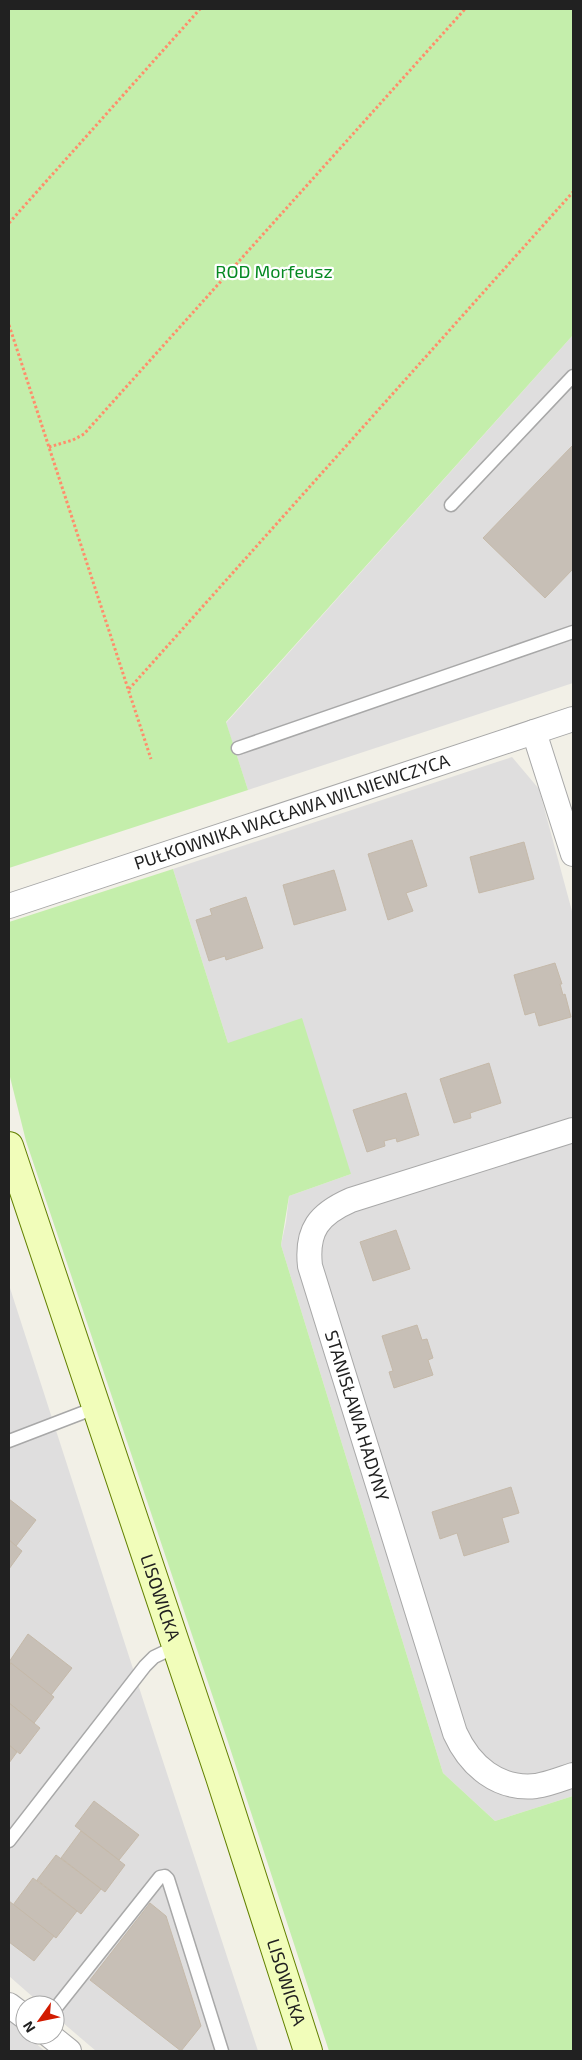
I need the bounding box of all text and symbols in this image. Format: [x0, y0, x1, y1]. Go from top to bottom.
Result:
park label: ROD Morfeusz [215, 260, 333, 282]
street label: PUŁKOWNIKA WACŁAWA WILNIEWCZYCA [131, 748, 453, 874]
street label: STANISŁAWA HADYNY [321, 1327, 395, 1505]
street label: LISOWICKA [136, 1551, 186, 1644]
street label: LISOWICKA [263, 1936, 311, 2029]
north arrow [15, 1995, 65, 2045]
text: N [19, 2018, 39, 2036]

